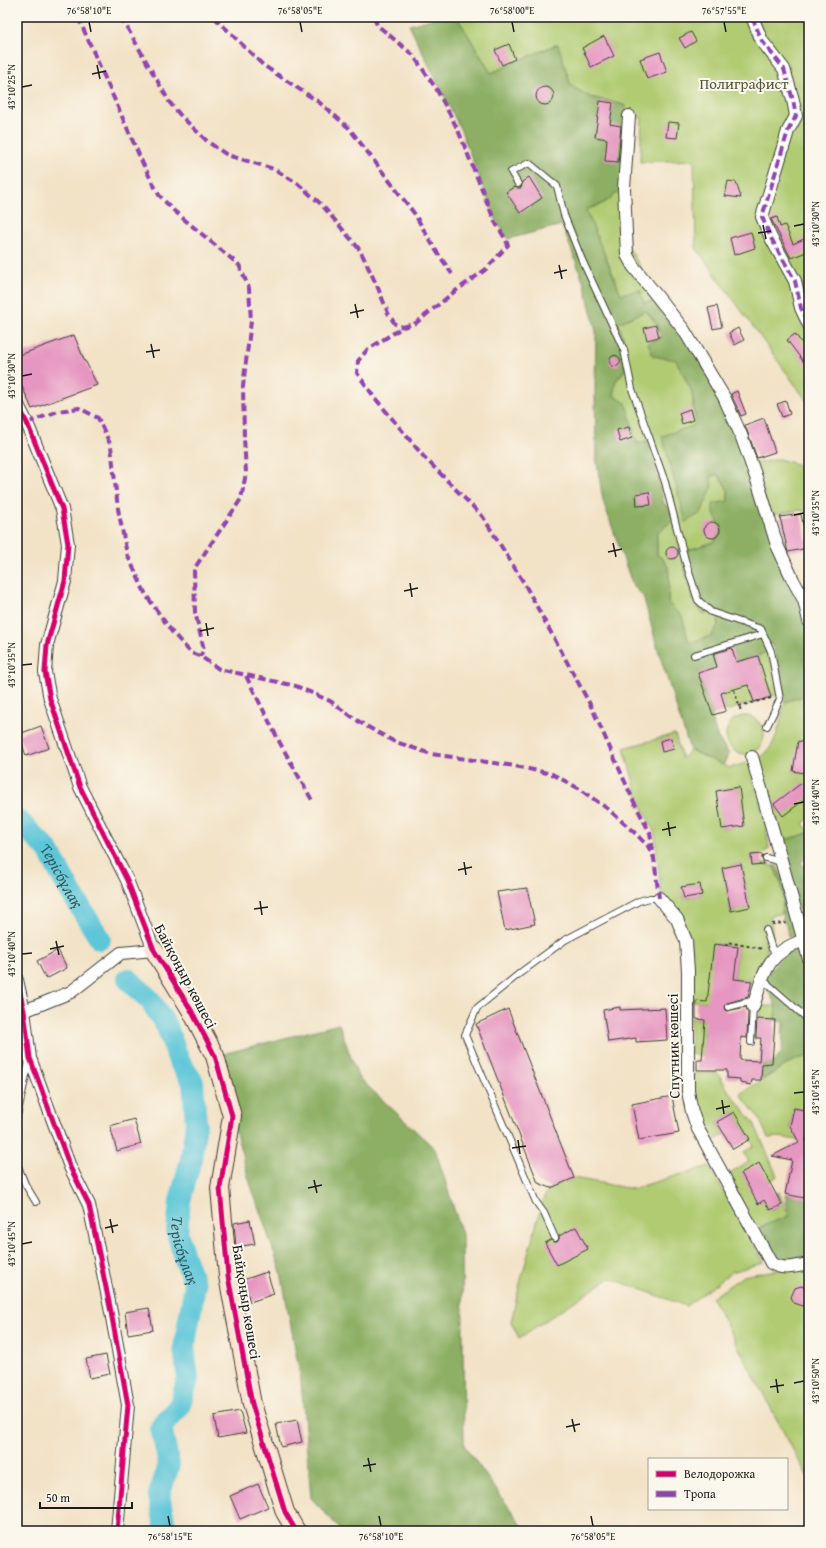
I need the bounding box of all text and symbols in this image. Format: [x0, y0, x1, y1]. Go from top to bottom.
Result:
text: 76°58'10"E [67, 3, 111, 18]
text: 76°58'05"E [278, 3, 322, 18]
text: 76°58'00"E [490, 3, 534, 18]
text: 76°57'55"E [702, 3, 746, 18]
text: 43°10'25"N [4, 64, 19, 110]
park label: Полиграфист [700, 73, 789, 94]
text: 43°10'30"N [808, 201, 823, 247]
text: 43°10'30"N [4, 353, 19, 399]
text: 43°10'35"N [808, 490, 823, 536]
text: 43°10'35"N [4, 642, 19, 688]
text: 43°10'40"N [808, 779, 823, 825]
water label: Терісбұлақ [35, 837, 90, 913]
street label: Байқоңыр көшесі [150, 920, 222, 1032]
text: 43°10'40"N [4, 931, 19, 977]
street label: Спутник көшесі [662, 993, 684, 1099]
text: 43°10'45"N [808, 1069, 823, 1115]
water label: Терісбұлақ [165, 1215, 206, 1288]
text: 43°10'45"N [4, 1221, 19, 1267]
street label: Байқоңыр көшесі [228, 1243, 266, 1361]
text: 43°10'50"N [808, 1358, 823, 1404]
legend [648, 1458, 788, 1510]
text: Велодорожка [684, 1465, 755, 1482]
scale bar [40, 1484, 132, 1510]
text: Тропа [684, 1485, 716, 1502]
text: 50 m [46, 1489, 70, 1506]
text: 76°58'15"E [148, 1529, 192, 1544]
text: 76°58'10"E [359, 1529, 403, 1544]
text: 76°58'05"E [571, 1529, 615, 1544]

